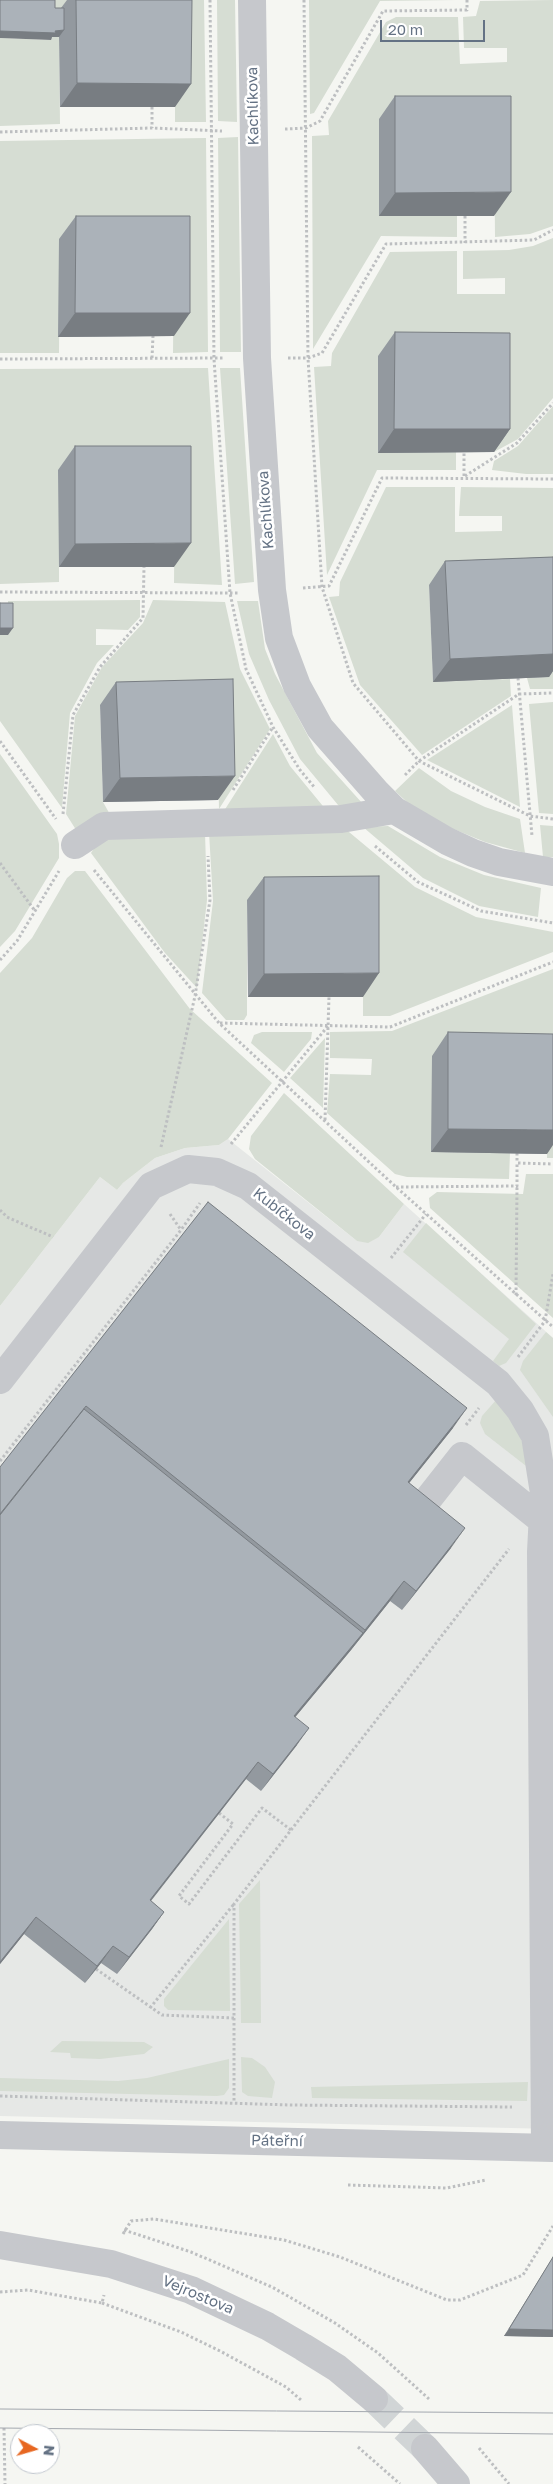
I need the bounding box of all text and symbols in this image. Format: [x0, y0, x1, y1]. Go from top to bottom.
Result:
scale bar [383, 10, 488, 42]
text: 20 m [388, 20, 423, 38]
street label: Kachlíkova [243, 67, 263, 145]
street label: Kachlíkova [254, 470, 278, 550]
street label: Kubíčkova [249, 1184, 319, 1244]
street label: Páteřní [251, 2132, 303, 2150]
street label: Vejrostova [160, 2272, 236, 2318]
north arrow [10, 2424, 60, 2474]
text: N [40, 2444, 58, 2457]

